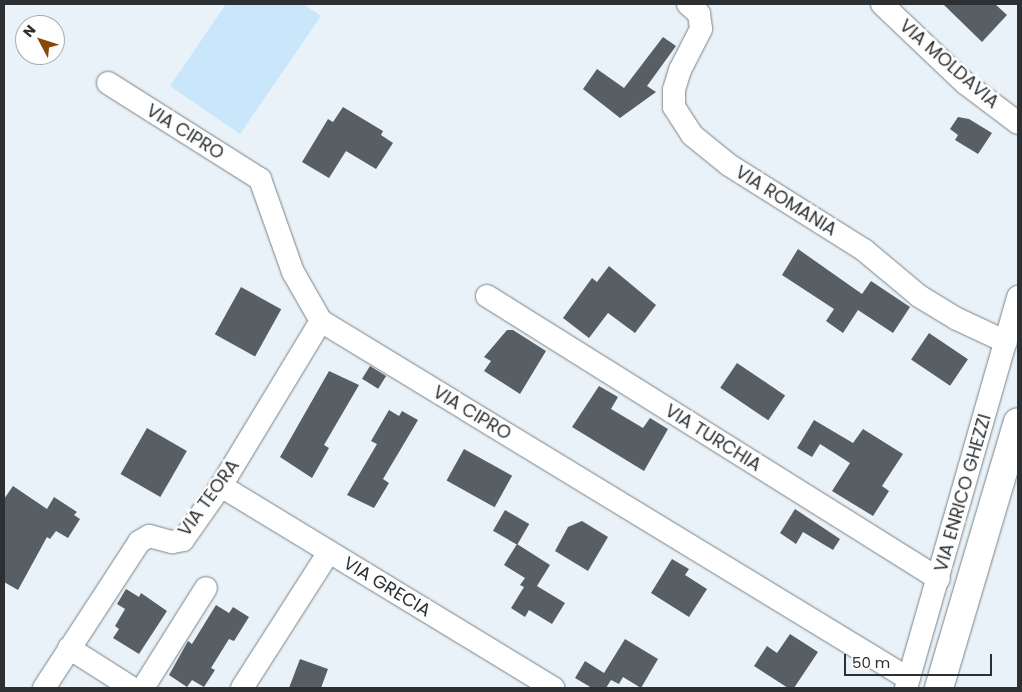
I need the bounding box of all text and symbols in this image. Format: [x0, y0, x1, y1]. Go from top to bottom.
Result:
north arrow [15, 15, 65, 65]
street label: VIA MOLDAVIA [895, 15, 1003, 113]
text: N [18, 21, 40, 41]
street label: VIA CIPRO [142, 100, 228, 164]
street label: VIA ROMANIA [731, 161, 841, 241]
street label: VIA CIPRO [429, 381, 515, 445]
street label: VIA TURCHIA [661, 400, 765, 476]
street label: VIA ENRICO GHEZZI [930, 412, 996, 574]
street label: VIA TEORA [174, 455, 244, 541]
street label: VIA GRECIA [339, 552, 435, 622]
scale bar [847, 644, 994, 676]
text: 50 m [852, 652, 890, 673]

